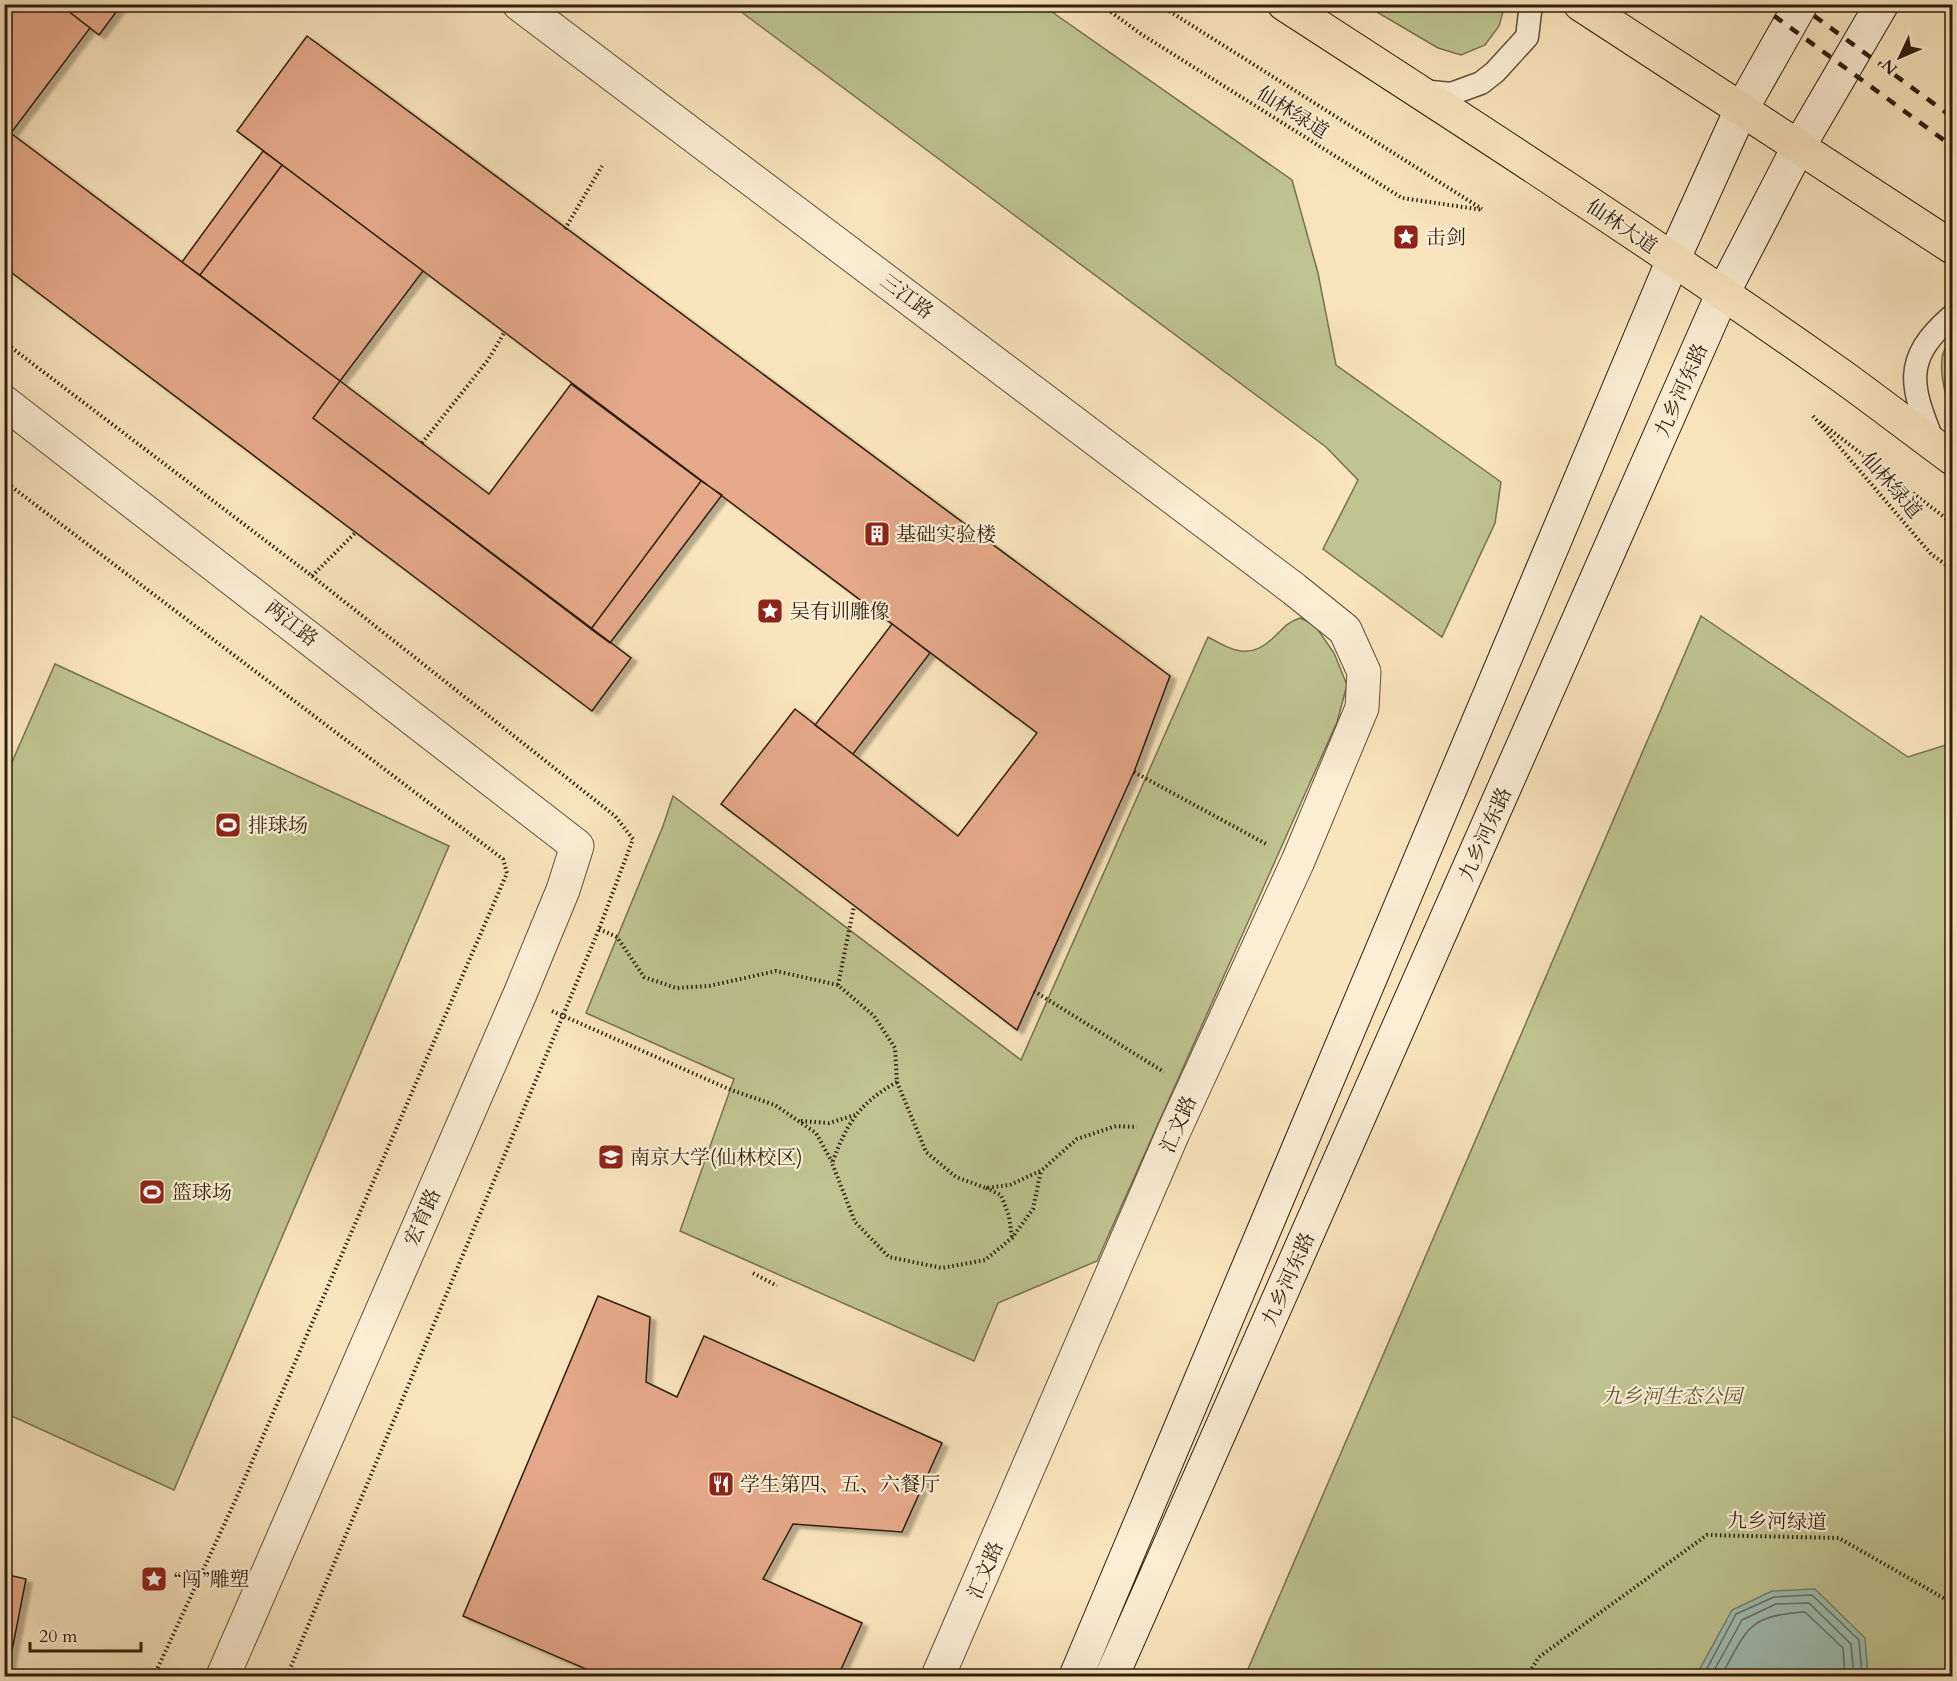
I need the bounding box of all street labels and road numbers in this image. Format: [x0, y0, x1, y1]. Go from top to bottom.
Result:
street label: 仙林绿道 [1252, 80, 1334, 145]
street label: 仙林大道 [1581, 193, 1662, 260]
street label: 三江路 [875, 268, 939, 325]
street label: 九乡河东路 [1649, 339, 1714, 441]
street label: 仙林绿道 [1855, 446, 1928, 524]
street label: 两江路 [260, 594, 324, 653]
street label: 九乡河东路 [1453, 783, 1518, 885]
street label: 汇文路 [1154, 1091, 1203, 1157]
street label: 宏育路 [398, 1184, 447, 1250]
street label: 九乡河东路 [1256, 1228, 1321, 1330]
street label: 九乡河绿道 [1727, 1507, 1827, 1536]
street label: 汇文路 [961, 1537, 1010, 1603]

